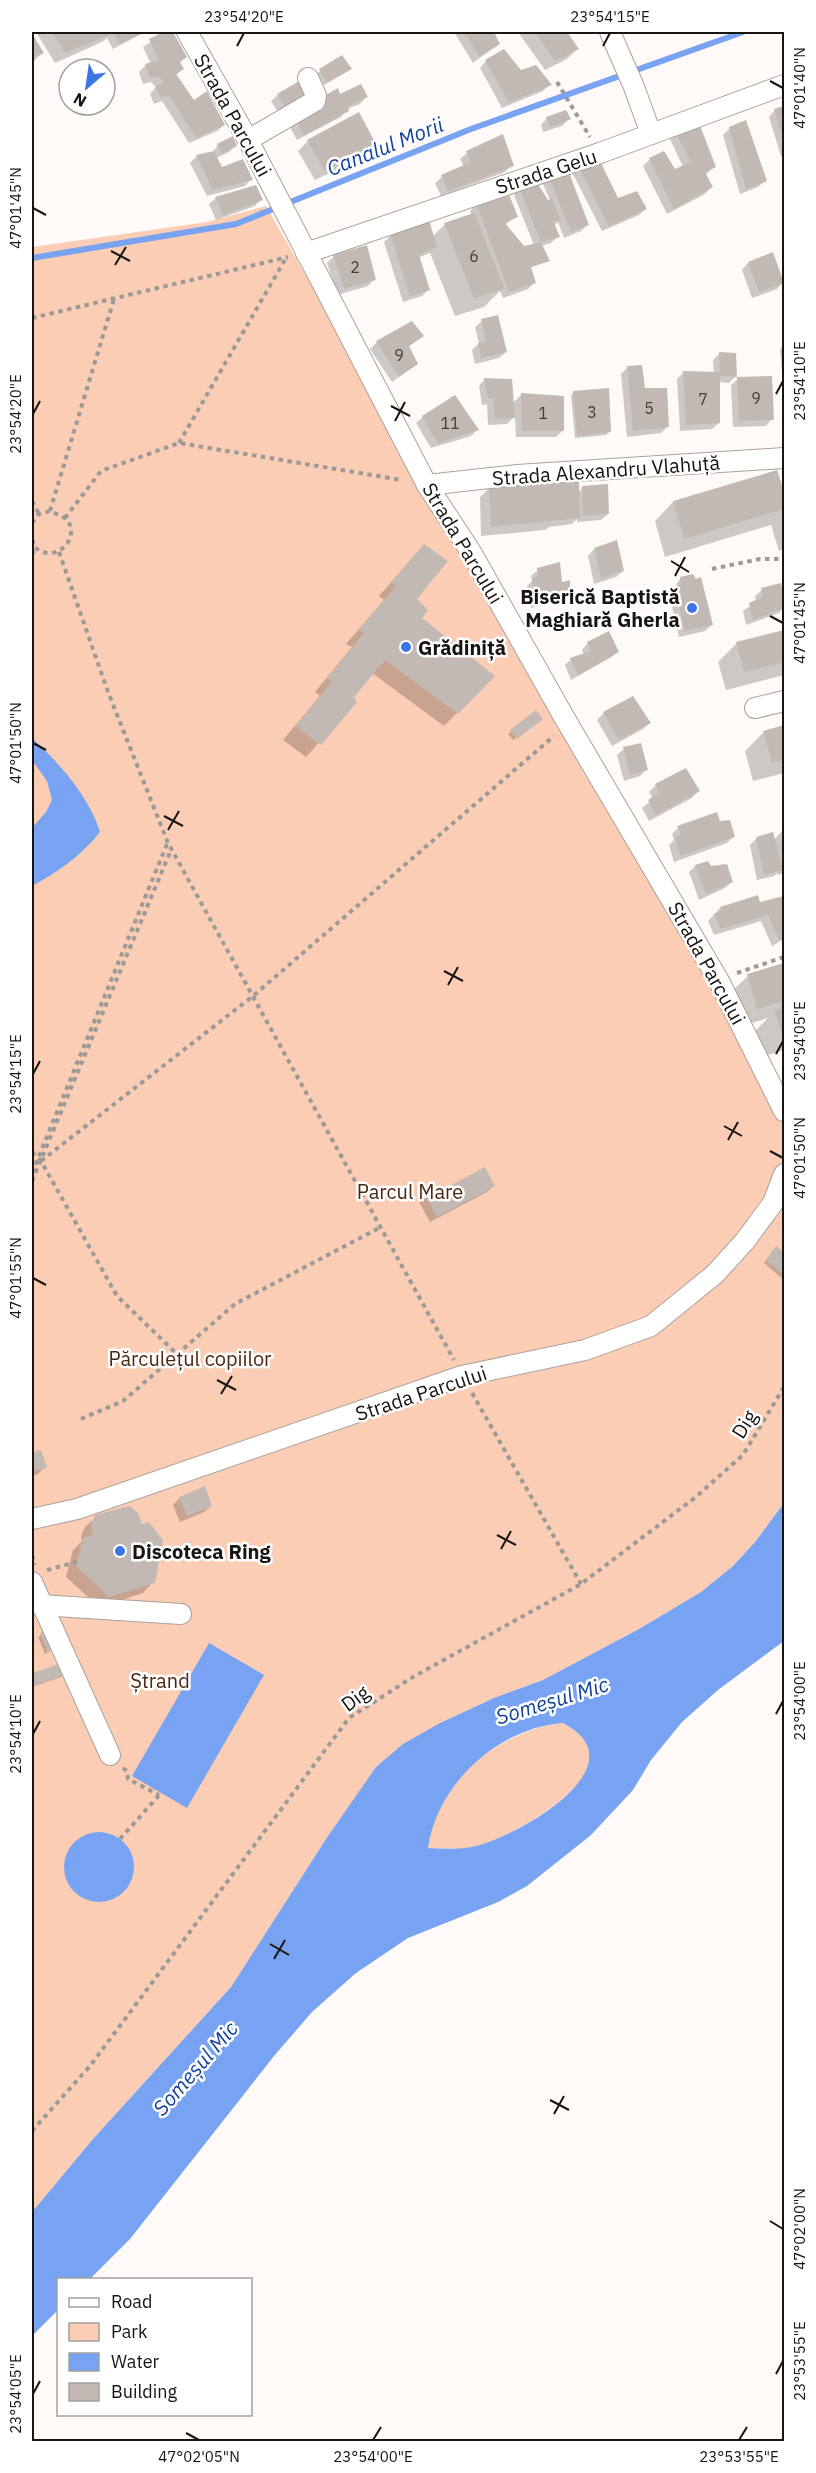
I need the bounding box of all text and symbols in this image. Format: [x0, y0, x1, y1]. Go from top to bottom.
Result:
text: 23°54'20"E [204, 7, 284, 26]
text: 23°54'15"E [570, 7, 650, 26]
text: 47°01'40"N [790, 47, 809, 129]
street label: Strada Parcului [188, 49, 278, 181]
north arrow [57, 57, 117, 117]
text: N [70, 89, 90, 112]
water label: Canalul Morii [323, 110, 448, 182]
street label: Strada Gelu [492, 142, 600, 200]
text: 47°01'45"N [6, 167, 25, 249]
house number: 6 [469, 246, 479, 266]
house number: 2 [350, 257, 360, 277]
text: 23°54'10"E [790, 341, 809, 421]
house number: 9 [394, 345, 404, 365]
text: 23°54'20"E [6, 374, 25, 454]
house number: 9 [751, 388, 761, 408]
house number: 7 [698, 389, 708, 409]
house number: 5 [644, 398, 654, 418]
house number: 3 [587, 402, 597, 422]
house number: 1 [538, 403, 548, 423]
house number: 11 [440, 413, 460, 433]
street label: Strada Alexandru Vlahuță [491, 449, 721, 491]
street label: Strada Parcului [416, 477, 510, 609]
text: 47°01'45"N [790, 582, 809, 664]
place label: Biserică Baptistă Maghiară Gherla [520, 583, 680, 633]
marker: Biserică Baptistă Maghiară Gherla [685, 601, 699, 615]
place label: Grădiniță [418, 634, 506, 661]
marker: Grădiniță [399, 640, 413, 654]
text: 47°01'50"N [6, 702, 25, 784]
street label: Strada Parcului [662, 897, 752, 1029]
text: 23°54'05"E [790, 1001, 809, 1081]
text: 23°54'15"E [6, 1034, 25, 1114]
text: 47°01'50"N [790, 1117, 809, 1199]
park label: Parcul Mare [357, 1178, 463, 1205]
text: 47°01'55"N [6, 1237, 25, 1319]
park label: Părculețul copiilor [109, 1345, 271, 1372]
street label: Strada Parcului [352, 1359, 490, 1427]
street label: Dig [725, 1404, 763, 1443]
place label: Discoteca Ring [132, 1538, 272, 1565]
marker: Discoteca Ring [113, 1544, 127, 1558]
text: 23°54'00"E [790, 1661, 809, 1741]
park label: Ștrand [130, 1667, 190, 1694]
water label: Someșul Mic [492, 1670, 612, 1730]
street label: Dig [335, 1678, 375, 1717]
text: 23°54'10"E [6, 1694, 25, 1774]
water label: Someșul Mic [146, 2015, 244, 2121]
text: 47°02'00"N [790, 2188, 809, 2270]
legend [57, 2278, 252, 2416]
text: Road [111, 2290, 152, 2313]
text: Park [111, 2320, 148, 2343]
text: 23°53'55"E [790, 2321, 809, 2401]
text: Water [111, 2350, 160, 2373]
text: 23°54'05"E [6, 2354, 25, 2434]
text: Building [111, 2380, 178, 2403]
text: 47°02'05"N [158, 2447, 240, 2466]
text: 23°54'00"E [333, 2447, 413, 2466]
text: 23°53'55"E [699, 2447, 779, 2466]

